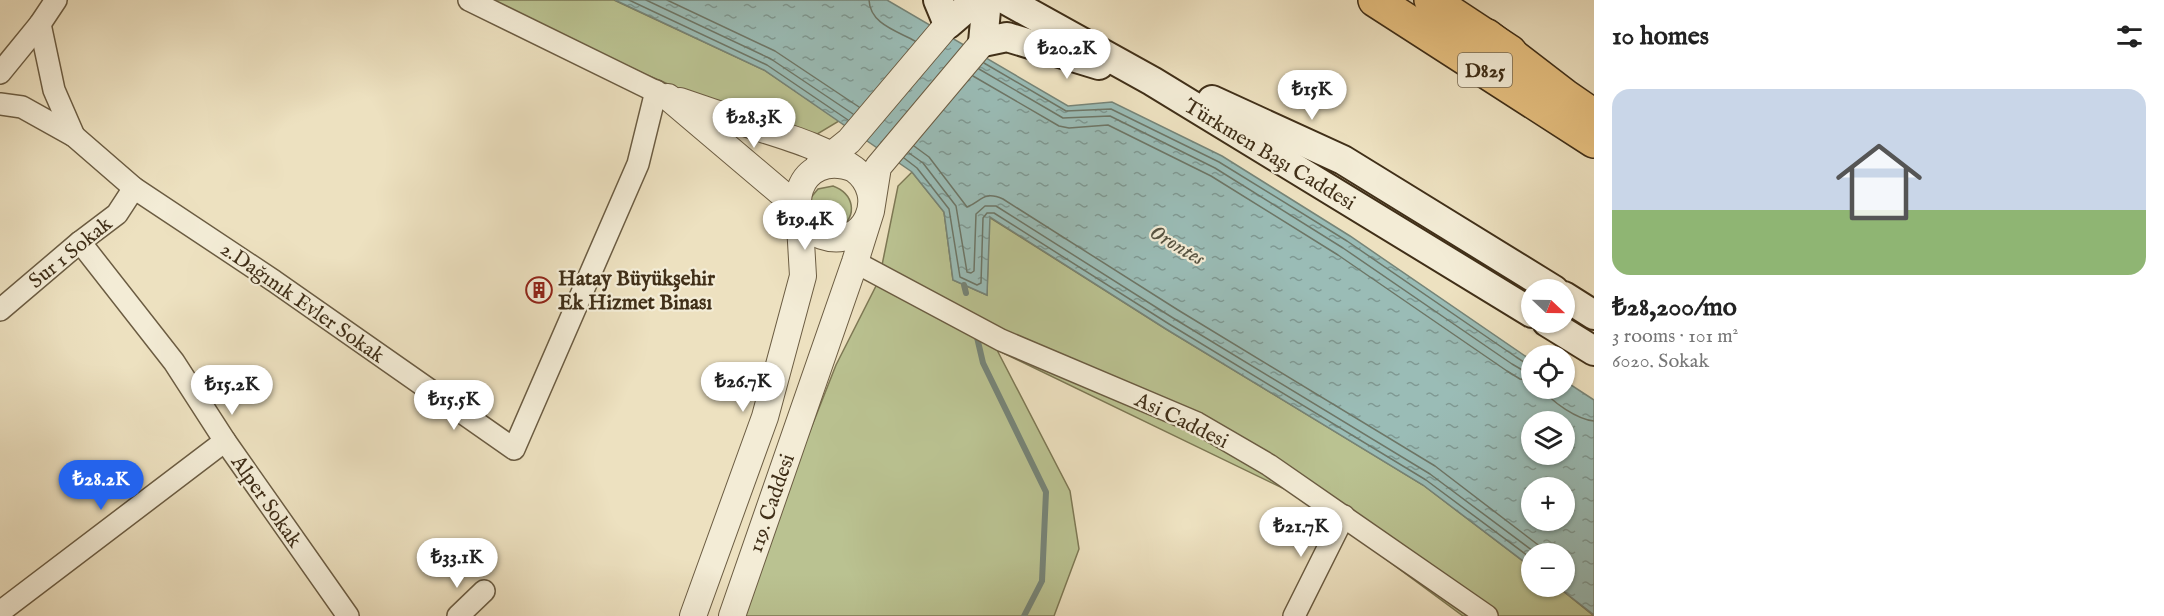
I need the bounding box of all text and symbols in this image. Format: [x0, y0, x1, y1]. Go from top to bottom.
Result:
text: 10 homes [1612, 20, 1709, 53]
icon: filters [2113, 20, 2146, 53]
pin: ₺20.2K [1018, 29, 1116, 80]
text: ₺20.2K [1038, 36, 1096, 61]
road number: D825 [1458, 53, 1512, 87]
pin: ₺15K [1276, 70, 1348, 121]
text: ₺15K [1292, 77, 1332, 102]
street label: Türkmen Başı Caddesi [1178, 93, 1360, 217]
pin: ₺28.3K [705, 98, 803, 149]
text: ₺28.3K [727, 105, 781, 130]
icon: home [1825, 128, 1933, 236]
pin: ₺19.4K [756, 200, 854, 251]
text: ₺19.4K [777, 207, 833, 232]
street label: Sur 1 Sokak [24, 211, 119, 295]
water label: Orontes [1144, 219, 1210, 273]
street label: 2.Dağınık Evler Sokak [215, 236, 390, 371]
place label: Hatay Büyükşehir Ek Hizmet Binası [558, 266, 715, 317]
building icon: Hatay Büyükşehir Ek Hizmet Binası [524, 275, 554, 305]
north arrow [1521, 279, 1575, 333]
map controls [1521, 279, 1575, 597]
text: ₺28,200/mo [1612, 291, 1737, 324]
text: 3 rooms · 101 m² [1612, 324, 1738, 349]
button: locate [1521, 345, 1575, 399]
text: 6020. Sokak [1612, 349, 1709, 374]
pin: ₺26.7K [694, 362, 792, 413]
pin: ₺15.2K [183, 365, 281, 416]
text: ₺26.7K [715, 369, 771, 394]
text: ₺15.2K [205, 372, 259, 397]
pin: ₺15.5K [405, 380, 503, 431]
text: ₺15.5K [428, 387, 480, 412]
street label: Asi Caddesi [1129, 387, 1233, 456]
button: layers [1521, 411, 1575, 465]
street label: Alper Sokak [224, 450, 308, 554]
street label: 119. Caddesi [743, 450, 802, 557]
pin: ₺28.2K [52, 460, 150, 511]
text: ₺28.2K [73, 467, 129, 492]
button: + [1521, 477, 1575, 531]
pin: ₺21.7K [1252, 507, 1350, 558]
text: ₺21.7K [1273, 514, 1329, 539]
pin: ₺33.1K [408, 538, 506, 589]
button: − [1521, 543, 1575, 597]
text: ₺33.1K [431, 545, 483, 570]

